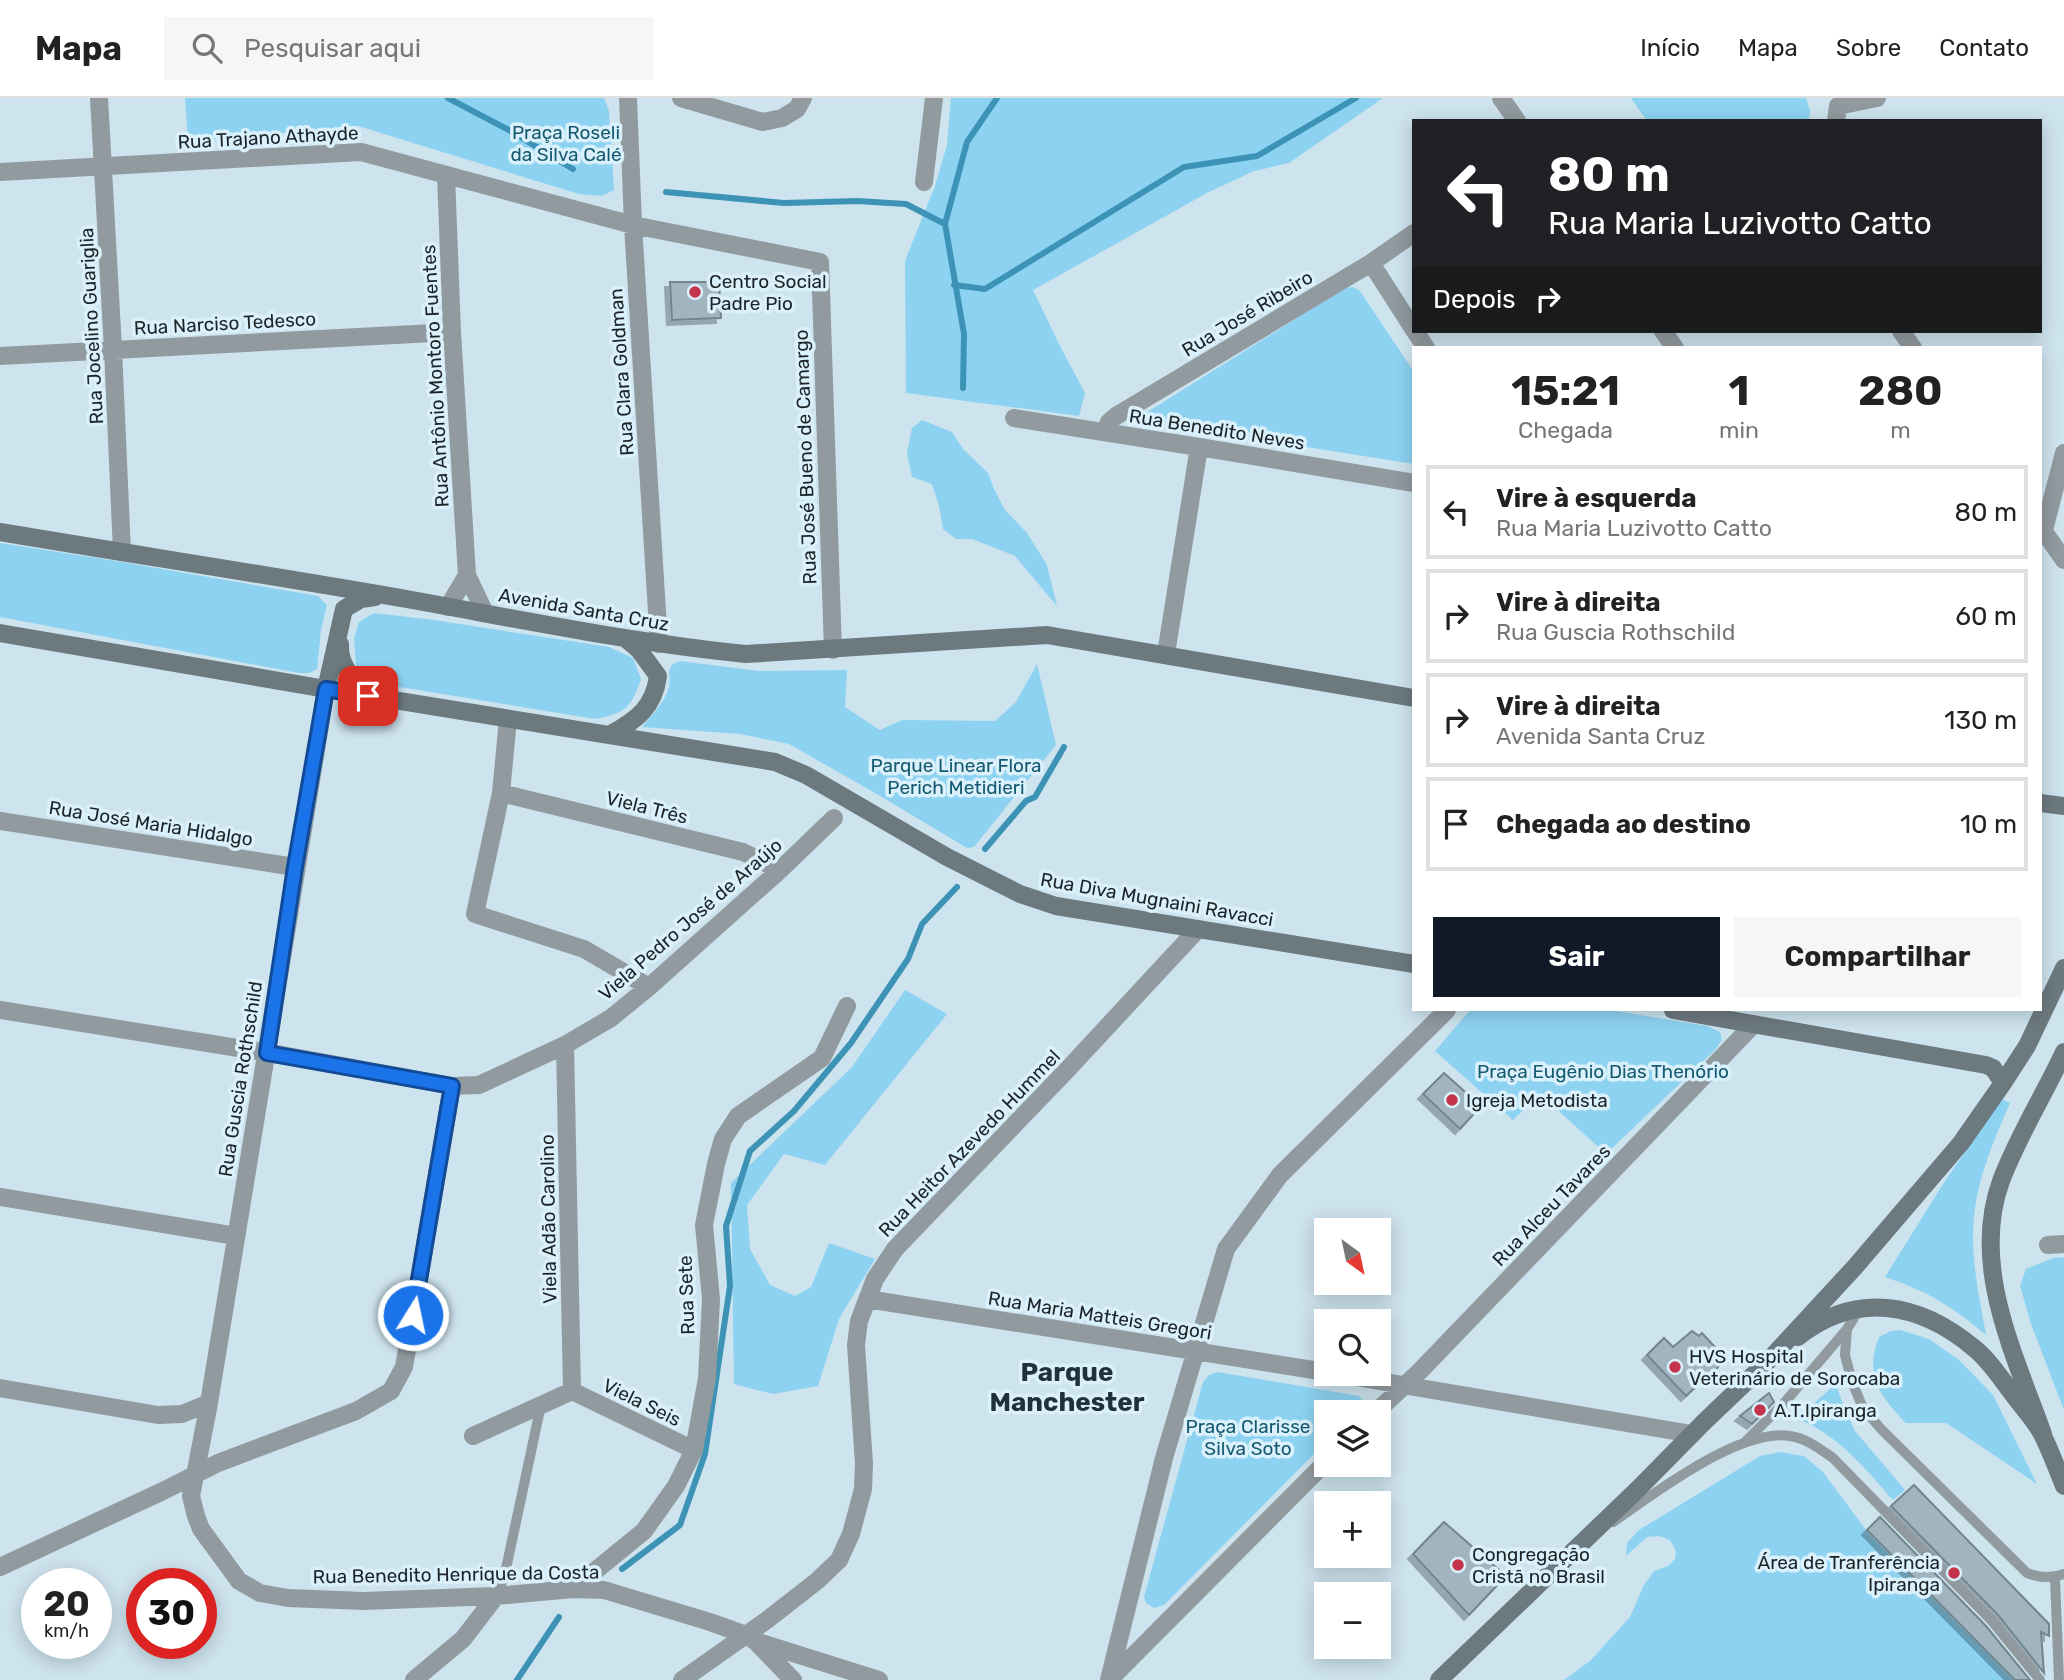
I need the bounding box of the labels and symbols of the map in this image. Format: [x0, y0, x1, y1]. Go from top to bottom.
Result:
street label: Rua Trajano Athayde [177, 121, 359, 154]
park label: Praça Roseli da Silva Calé [510, 121, 622, 166]
street label: Rua Jocelino Guariglia [75, 227, 108, 425]
street label: Rua Antônio Montoro Fuentes [417, 244, 454, 508]
street label: Rua José Ribeiro [1178, 265, 1317, 362]
place label: Centro Social Padre Pio [709, 270, 827, 315]
marker: Centro Social Padre Pio [687, 284, 703, 300]
street label: Rua Clara Goldman [604, 288, 639, 456]
street label: Rua Narciso Tedesco [133, 307, 317, 340]
street label: Rua José Bueno de Camargo [790, 329, 821, 585]
street label: Rua Benedito Neves [1128, 404, 1306, 455]
street label: Avenida Santa Cruz [497, 583, 671, 636]
pin [338, 666, 398, 726]
park label: Parque Linear Flora Perich Metidieri [870, 754, 1042, 799]
street label: Viela Três [603, 786, 690, 829]
street label: Rua José Maria Hidalgo [47, 796, 255, 851]
street label: Viela Pedro José de Araújo [594, 833, 787, 1005]
street label: Rua Diva Mugnaini Ravacci [1039, 868, 1275, 931]
street label: Rua Guscia Rothschild [214, 980, 267, 1179]
street label: Rua Heitor Azevedo Hummel [874, 1045, 1065, 1242]
park label: Praça Eugênio Dias Thenório [1477, 1060, 1729, 1083]
place label: Igreja Metodista [1466, 1089, 1608, 1112]
marker: Igreja Metodista [1444, 1092, 1460, 1108]
street label: Viela Adão Carolino [536, 1134, 561, 1304]
street label: Rua Alceu Tavares [1487, 1140, 1615, 1271]
north arrow [1314, 1218, 1391, 1295]
street label: Rua Sete [674, 1255, 699, 1335]
position arrow [376, 1278, 450, 1352]
street label: Rua Maria Matteis Gregori [986, 1286, 1213, 1345]
place label: HVS Hospital Veterinário de Sorocaba [1689, 1345, 1900, 1390]
district label: Parque Manchester [990, 1357, 1145, 1418]
marker: HVS Hospital Veterinário de Sorocaba [1667, 1359, 1683, 1375]
street label: Viela Seis [599, 1374, 685, 1431]
place label: A.T.Ipiranga [1774, 1399, 1877, 1422]
marker: A.T.Ipiranga [1752, 1402, 1768, 1418]
park label: Praça Clarisse Silva Soto [1186, 1415, 1310, 1460]
place label: Congregação Cristã no Brasil [1472, 1543, 1605, 1588]
place label: Área de Tranferência Ipiranga [1757, 1551, 1940, 1596]
marker: Congregação Cristã no Brasil [1450, 1557, 1466, 1573]
street label: Rua Benedito Henrique da Costa [313, 1561, 599, 1588]
marker: Área de Tranferência Ipiranga [1946, 1565, 1962, 1581]
speed limit sign: 30 [126, 1568, 217, 1659]

